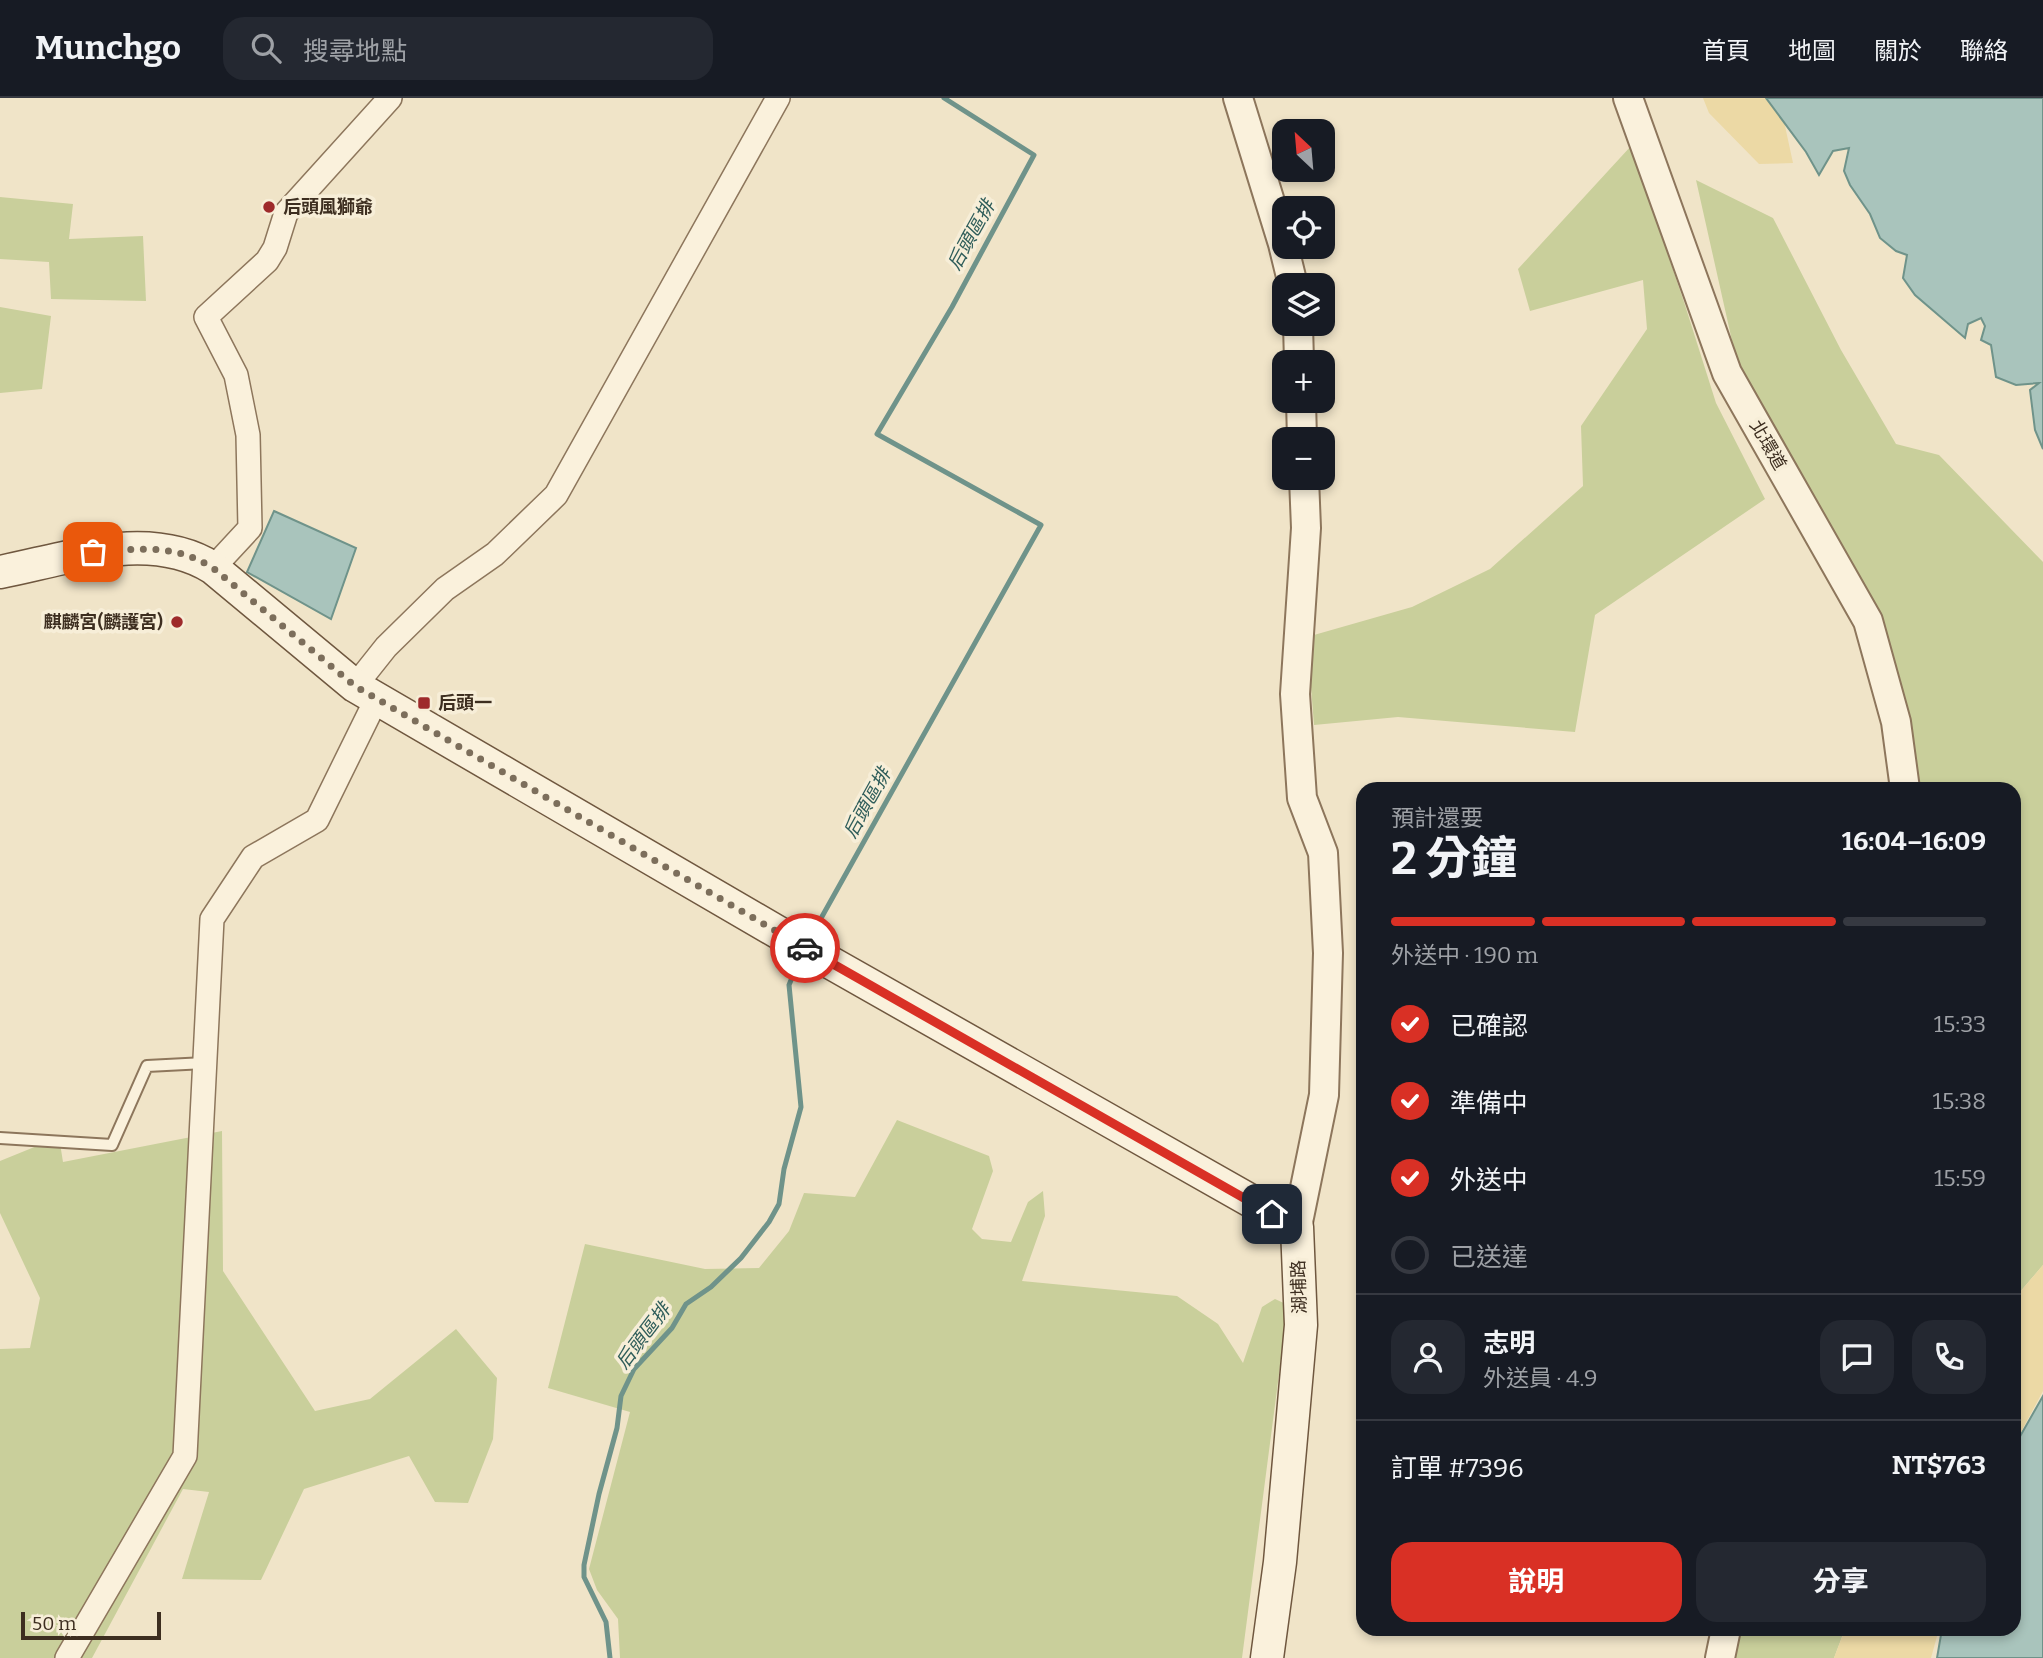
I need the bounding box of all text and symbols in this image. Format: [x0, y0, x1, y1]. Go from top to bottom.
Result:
search box [223, 17, 713, 80]
text: Munchgo [35, 28, 181, 68]
icon: search [247, 29, 285, 67]
text: 搜尋地點 [303, 36, 407, 67]
text: 首頁 [1702, 37, 1750, 65]
text: 地圖 [1788, 37, 1836, 65]
text: 關於 [1874, 37, 1922, 65]
text: 聯絡 [1960, 37, 2008, 65]
north arrow [1272, 119, 1335, 182]
map controls [1272, 119, 1335, 490]
water label: 后頭區排 [943, 194, 1001, 274]
place label: 后頭風獅爺 [283, 196, 373, 218]
button: locate [1272, 196, 1335, 259]
marker: 后頭風獅爺 [261, 199, 277, 215]
button: layers [1272, 273, 1335, 336]
button: + [1272, 350, 1335, 413]
street label: 北環道 [1745, 416, 1791, 474]
button: − [1272, 427, 1335, 490]
pin [63, 522, 123, 582]
icon: bag [74, 533, 112, 571]
place label: 麒麟宮(麟護宮) [44, 611, 163, 633]
marker: 麒麟宮(麟護宮) [169, 614, 185, 630]
place label: 后頭一 [438, 692, 492, 714]
marker: 后頭一 [416, 695, 432, 711]
water label: 后頭區排 [839, 762, 897, 842]
text: 預計還要 [1391, 804, 1483, 832]
text: 16:04–16:09 [1842, 826, 1986, 857]
text: 2 分鐘 [1391, 831, 1517, 886]
courier [770, 913, 840, 983]
icon: car [786, 929, 824, 967]
text: 外送中 · 190 m [1391, 941, 1538, 969]
icon: check [1391, 1005, 1429, 1043]
text: 15:33 [1934, 1010, 1986, 1038]
text: 已確認 [1450, 1011, 1528, 1042]
icon: check [1391, 1082, 1429, 1120]
text: 15:38 [1933, 1087, 1986, 1115]
text: 準備中 [1450, 1088, 1528, 1119]
icon: check [1391, 1159, 1429, 1197]
text: 15:59 [1934, 1164, 1986, 1192]
text: 外送中 [1450, 1165, 1528, 1196]
pin [1242, 1184, 1302, 1244]
icon: home [1253, 1195, 1291, 1233]
text: 已送達 [1450, 1242, 1528, 1273]
street label: 湖埔路 [1287, 1260, 1311, 1314]
water label: 后頭區排 [611, 1296, 677, 1373]
button: person [1391, 1320, 1465, 1394]
button: chat [1820, 1320, 1894, 1394]
button: phone [1912, 1320, 1986, 1394]
text: 志明 [1483, 1328, 1535, 1359]
text: 外送員 · 4.9 [1483, 1364, 1597, 1392]
text: NT$763 [1892, 1450, 1986, 1481]
text: 訂單 #7396 [1391, 1453, 1523, 1484]
button: 說明 [1391, 1542, 1682, 1622]
button: 分享 [1696, 1542, 1986, 1622]
scale bar [21, 1609, 161, 1641]
text: 50 m [32, 1612, 76, 1635]

